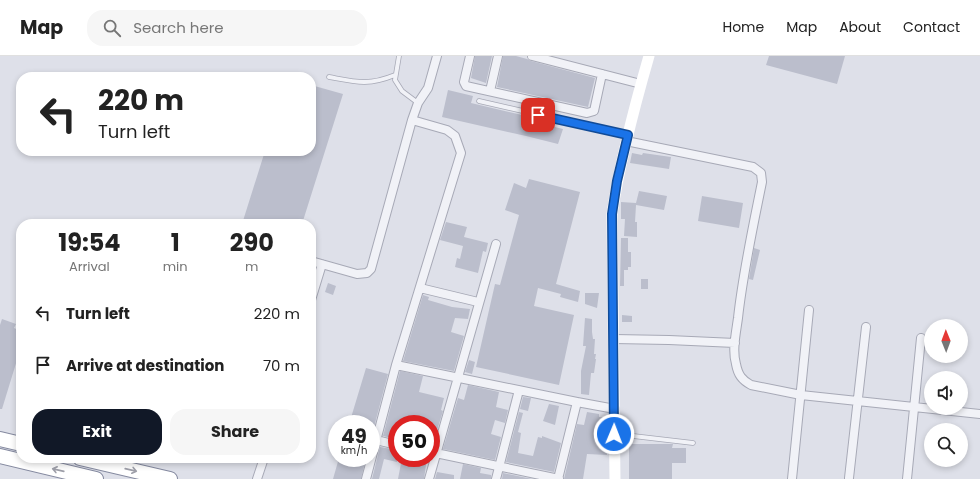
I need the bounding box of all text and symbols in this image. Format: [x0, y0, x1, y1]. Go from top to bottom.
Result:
search box [87, 10, 367, 46]
text: Map [20, 14, 63, 41]
icon: search [101, 17, 123, 39]
text: Search here [133, 17, 224, 38]
text: Home [722, 17, 764, 37]
text: Map [786, 17, 817, 37]
text: About [839, 17, 881, 37]
text: Contact [903, 17, 960, 37]
text: 220 m [98, 81, 184, 120]
icon: left [32, 88, 84, 140]
pin [521, 98, 555, 132]
icon: arrive [527, 104, 549, 126]
text: Turn left [98, 119, 170, 144]
text: 19:54 [58, 226, 121, 259]
text: 1 [171, 226, 180, 259]
text: 290 [230, 226, 274, 259]
text: Arrival [69, 257, 110, 276]
text: min [163, 257, 188, 276]
text: m [245, 257, 259, 276]
icon: left [32, 302, 54, 324]
text: Turn left [66, 303, 130, 324]
text: 220 m [254, 303, 300, 324]
north arrow [924, 319, 968, 363]
map controls [924, 319, 968, 467]
icon: arrive [32, 354, 54, 376]
text: Arrive at destination [66, 355, 224, 376]
text: 70 m [263, 355, 300, 376]
button: sound [924, 371, 968, 415]
button: Exit [32, 409, 162, 455]
button: Share [170, 409, 300, 455]
position arrow [593, 413, 635, 455]
speed limit sign: 50 [388, 415, 440, 467]
text: 49 [341, 422, 367, 450]
button: search [924, 423, 968, 467]
text: km/h [341, 443, 367, 458]
one-way arrow [52, 466, 65, 474]
one-way arrow [124, 467, 137, 474]

